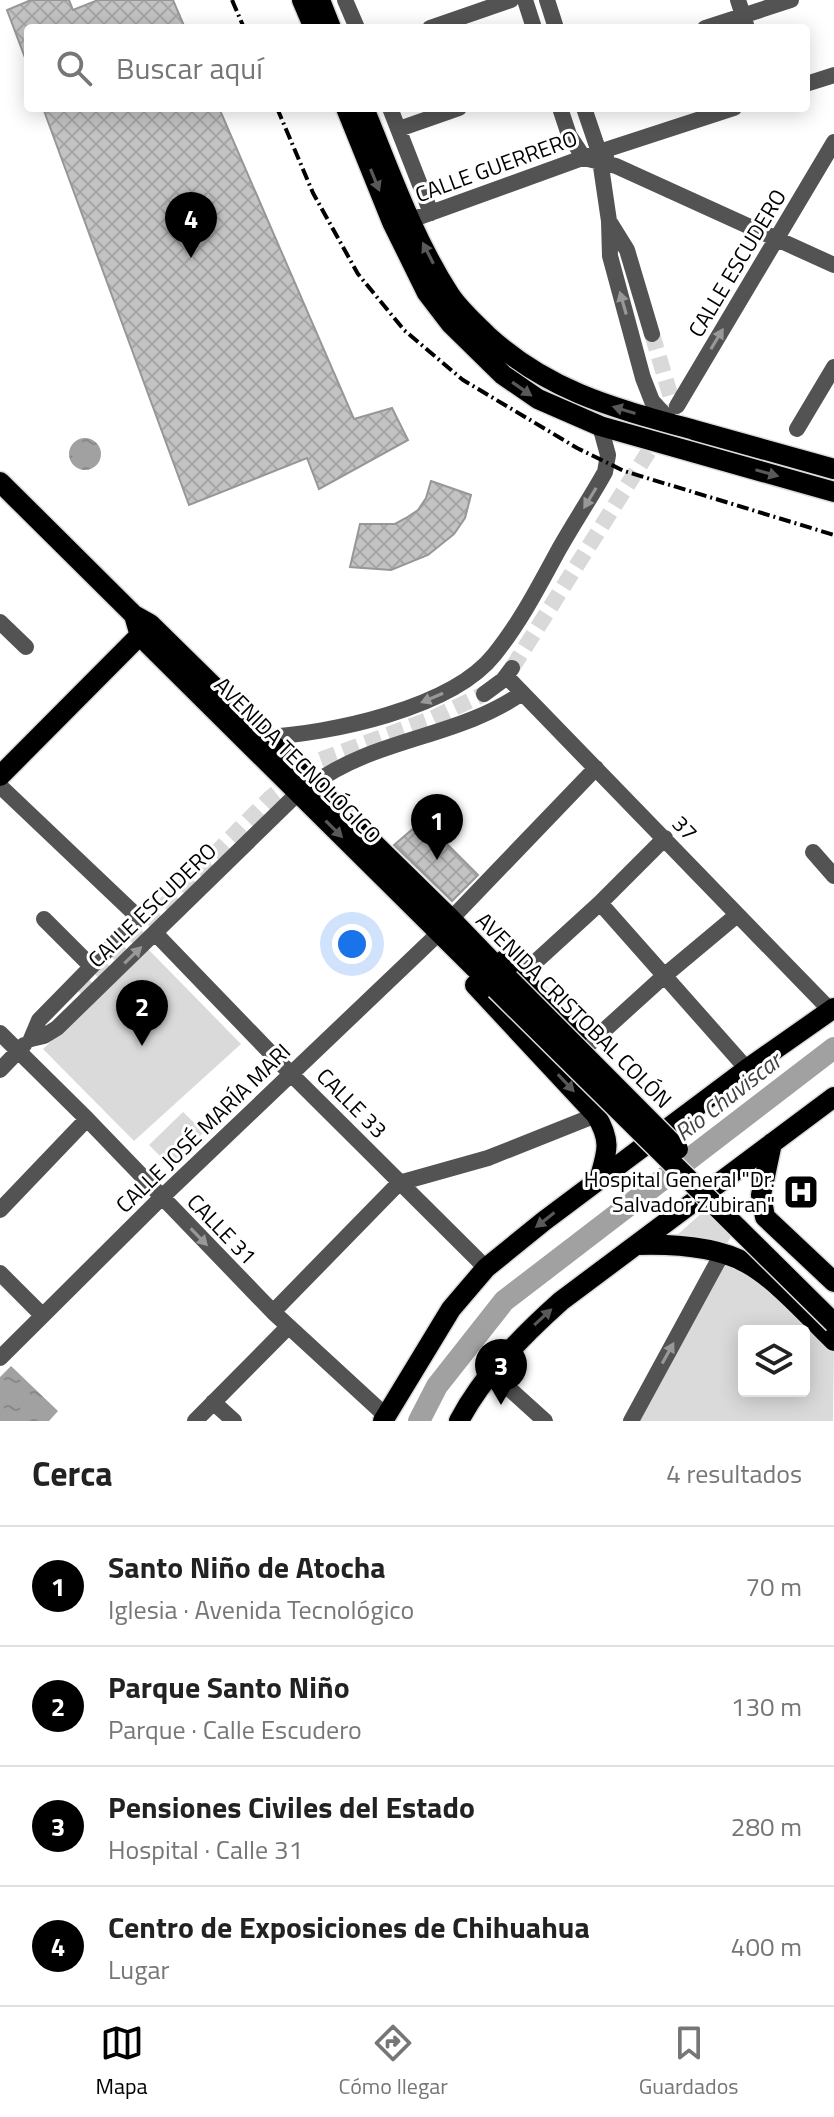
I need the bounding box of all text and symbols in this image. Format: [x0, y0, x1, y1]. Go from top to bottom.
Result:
search box [24, 24, 810, 112]
text: Buscar aquí [116, 45, 263, 91]
icon: search [52, 46, 96, 90]
street label: CALLE GUERRERO [410, 121, 582, 211]
one-way arrow [369, 168, 382, 192]
street label: CALLE ESCUDERO [679, 182, 795, 344]
pin: 4 [165, 192, 217, 258]
one-way arrow [421, 242, 434, 265]
one-way arrow [616, 291, 629, 315]
one-way arrow [710, 328, 724, 350]
one-way arrow [512, 381, 533, 396]
one-way arrow [612, 403, 636, 416]
one-way arrow [756, 467, 780, 480]
one-way arrow [583, 487, 597, 509]
street label: AVENIDA TECNOLÓGICO [207, 669, 389, 851]
one-way arrow [420, 691, 444, 704]
pin: 1 [411, 794, 463, 860]
street label: 37 [664, 807, 706, 849]
one-way arrow [324, 819, 343, 838]
street label: CALLE ESCUDERO [80, 835, 224, 975]
street label: AVENIDA CRISTOBAL COLÓN [468, 904, 680, 1116]
your location [332, 924, 372, 964]
one-way arrow [123, 946, 142, 964]
pin: 2 [116, 980, 168, 1046]
street label: CALLE JOSÉ MARÍA MARI [108, 1035, 298, 1221]
water label: Rio Chuviscar [666, 1041, 791, 1149]
street label: CALLE 33 [309, 1060, 395, 1146]
one-way arrow [557, 1073, 575, 1092]
place label: Hospital General "Dr. Salvador Zubiran" [584, 1162, 775, 1221]
hospital icon: Hospital General "Dr. Salvador Zubiran" [782, 1173, 820, 1211]
street label: CALLE 31 [179, 1186, 265, 1272]
one-way arrow [535, 1211, 555, 1228]
one-way arrow [189, 1227, 208, 1246]
one-way arrow [534, 1309, 553, 1327]
map controls [738, 1325, 810, 1397]
button: layers [738, 1325, 810, 1397]
pin: 3 [475, 1339, 527, 1405]
one-way arrow [662, 1341, 675, 1364]
text: Cerca [32, 1447, 113, 1499]
text: 4 resultados [666, 1454, 802, 1493]
text: Santo Niño de Atocha [108, 1544, 386, 1590]
text: 1 [51, 1567, 65, 1606]
text: 70 m [745, 1567, 802, 1606]
text: Iglesia · Avenida Tecnológico [108, 1590, 414, 1629]
text: Parque Santo Niño [108, 1664, 350, 1710]
text: 2 [51, 1687, 65, 1726]
text: 130 m [731, 1687, 802, 1726]
text: Parque · Calle Escudero [108, 1710, 362, 1749]
text: Pensiones Civiles del Estado [108, 1784, 475, 1830]
text: 3 [51, 1807, 65, 1846]
text: 280 m [731, 1807, 802, 1846]
text: Hospital · Calle 31 [108, 1830, 303, 1869]
text: Centro de Exposiciones de Chihuahua [108, 1904, 590, 1950]
text: 4 [51, 1927, 65, 1966]
text: 400 m [731, 1927, 802, 1966]
text: Lugar [108, 1950, 170, 1989]
tab: Mapa [95, 2021, 148, 2103]
tab: Cómo llegar [338, 2021, 448, 2103]
tab: Guardados [639, 2021, 739, 2103]

